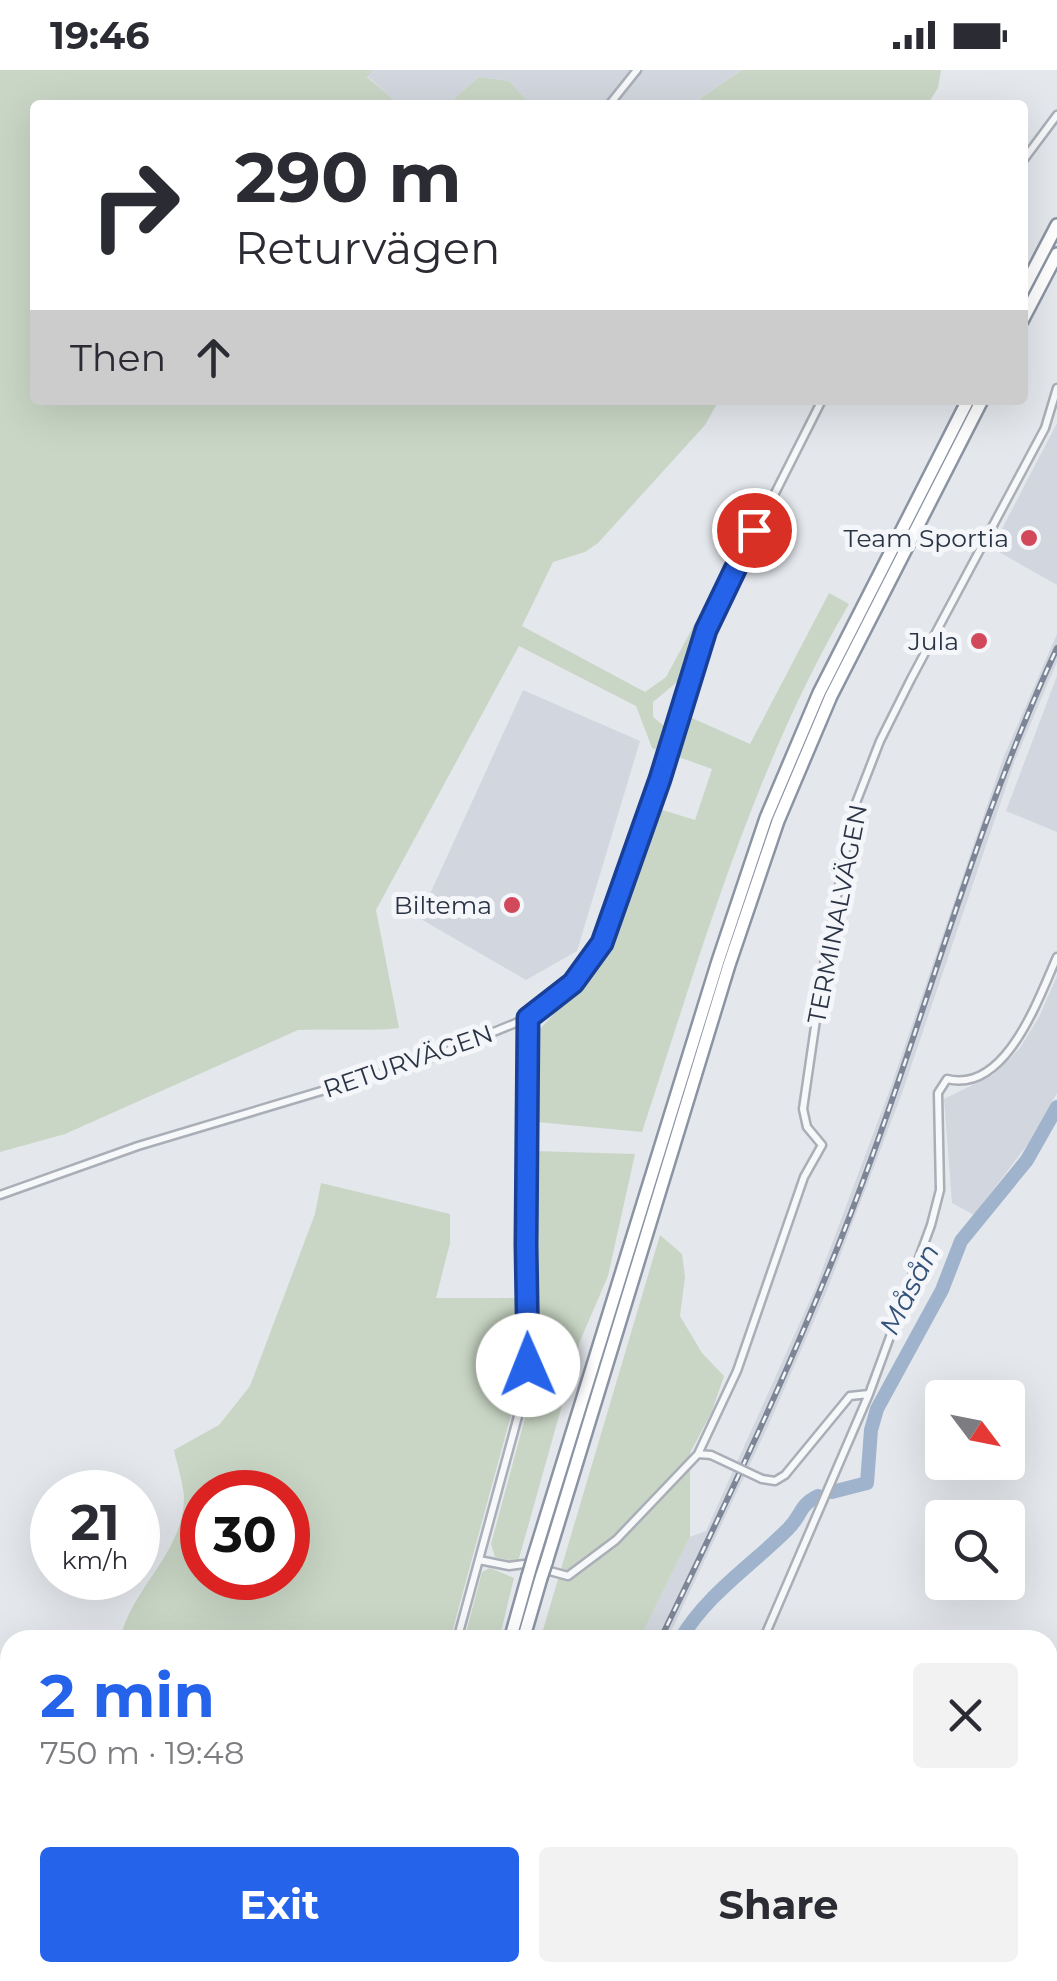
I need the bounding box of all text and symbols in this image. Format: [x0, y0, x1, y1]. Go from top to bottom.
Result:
text: 19:46 [50, 12, 149, 59]
text: 290 m [235, 134, 462, 220]
icon: right [70, 140, 200, 270]
text: Returvägen [235, 220, 500, 275]
icon: ahead [186, 330, 241, 385]
text: Then [70, 334, 166, 381]
pin [712, 488, 797, 573]
icon: arrive [727, 503, 782, 558]
place label: Team Sportia [843, 523, 1009, 553]
marker: Team Sportia [1018, 527, 1040, 549]
place label: Jula [907, 626, 959, 656]
marker: Jula [968, 630, 990, 652]
street label: TERMINALVÄGEN [801, 802, 873, 1026]
place label: Biltema [394, 890, 492, 920]
marker: Biltema [501, 894, 523, 916]
street label: RETURVÄGEN [319, 1018, 497, 1104]
water label: Måsån [872, 1238, 946, 1340]
position arrow [476, 1313, 580, 1417]
north arrow [925, 1380, 1025, 1480]
map controls [925, 1380, 1025, 1600]
speed limit sign: 30 [180, 1470, 310, 1600]
text: 21 [70, 1492, 120, 1553]
button: search [925, 1500, 1025, 1600]
text: km/h [62, 1545, 128, 1575]
text: 2 min [40, 1659, 215, 1732]
button: close [913, 1663, 1018, 1768]
text: 750 m · 19:48 [40, 1733, 244, 1772]
button: Exit [40, 1847, 519, 1962]
button: Share [539, 1847, 1018, 1962]

